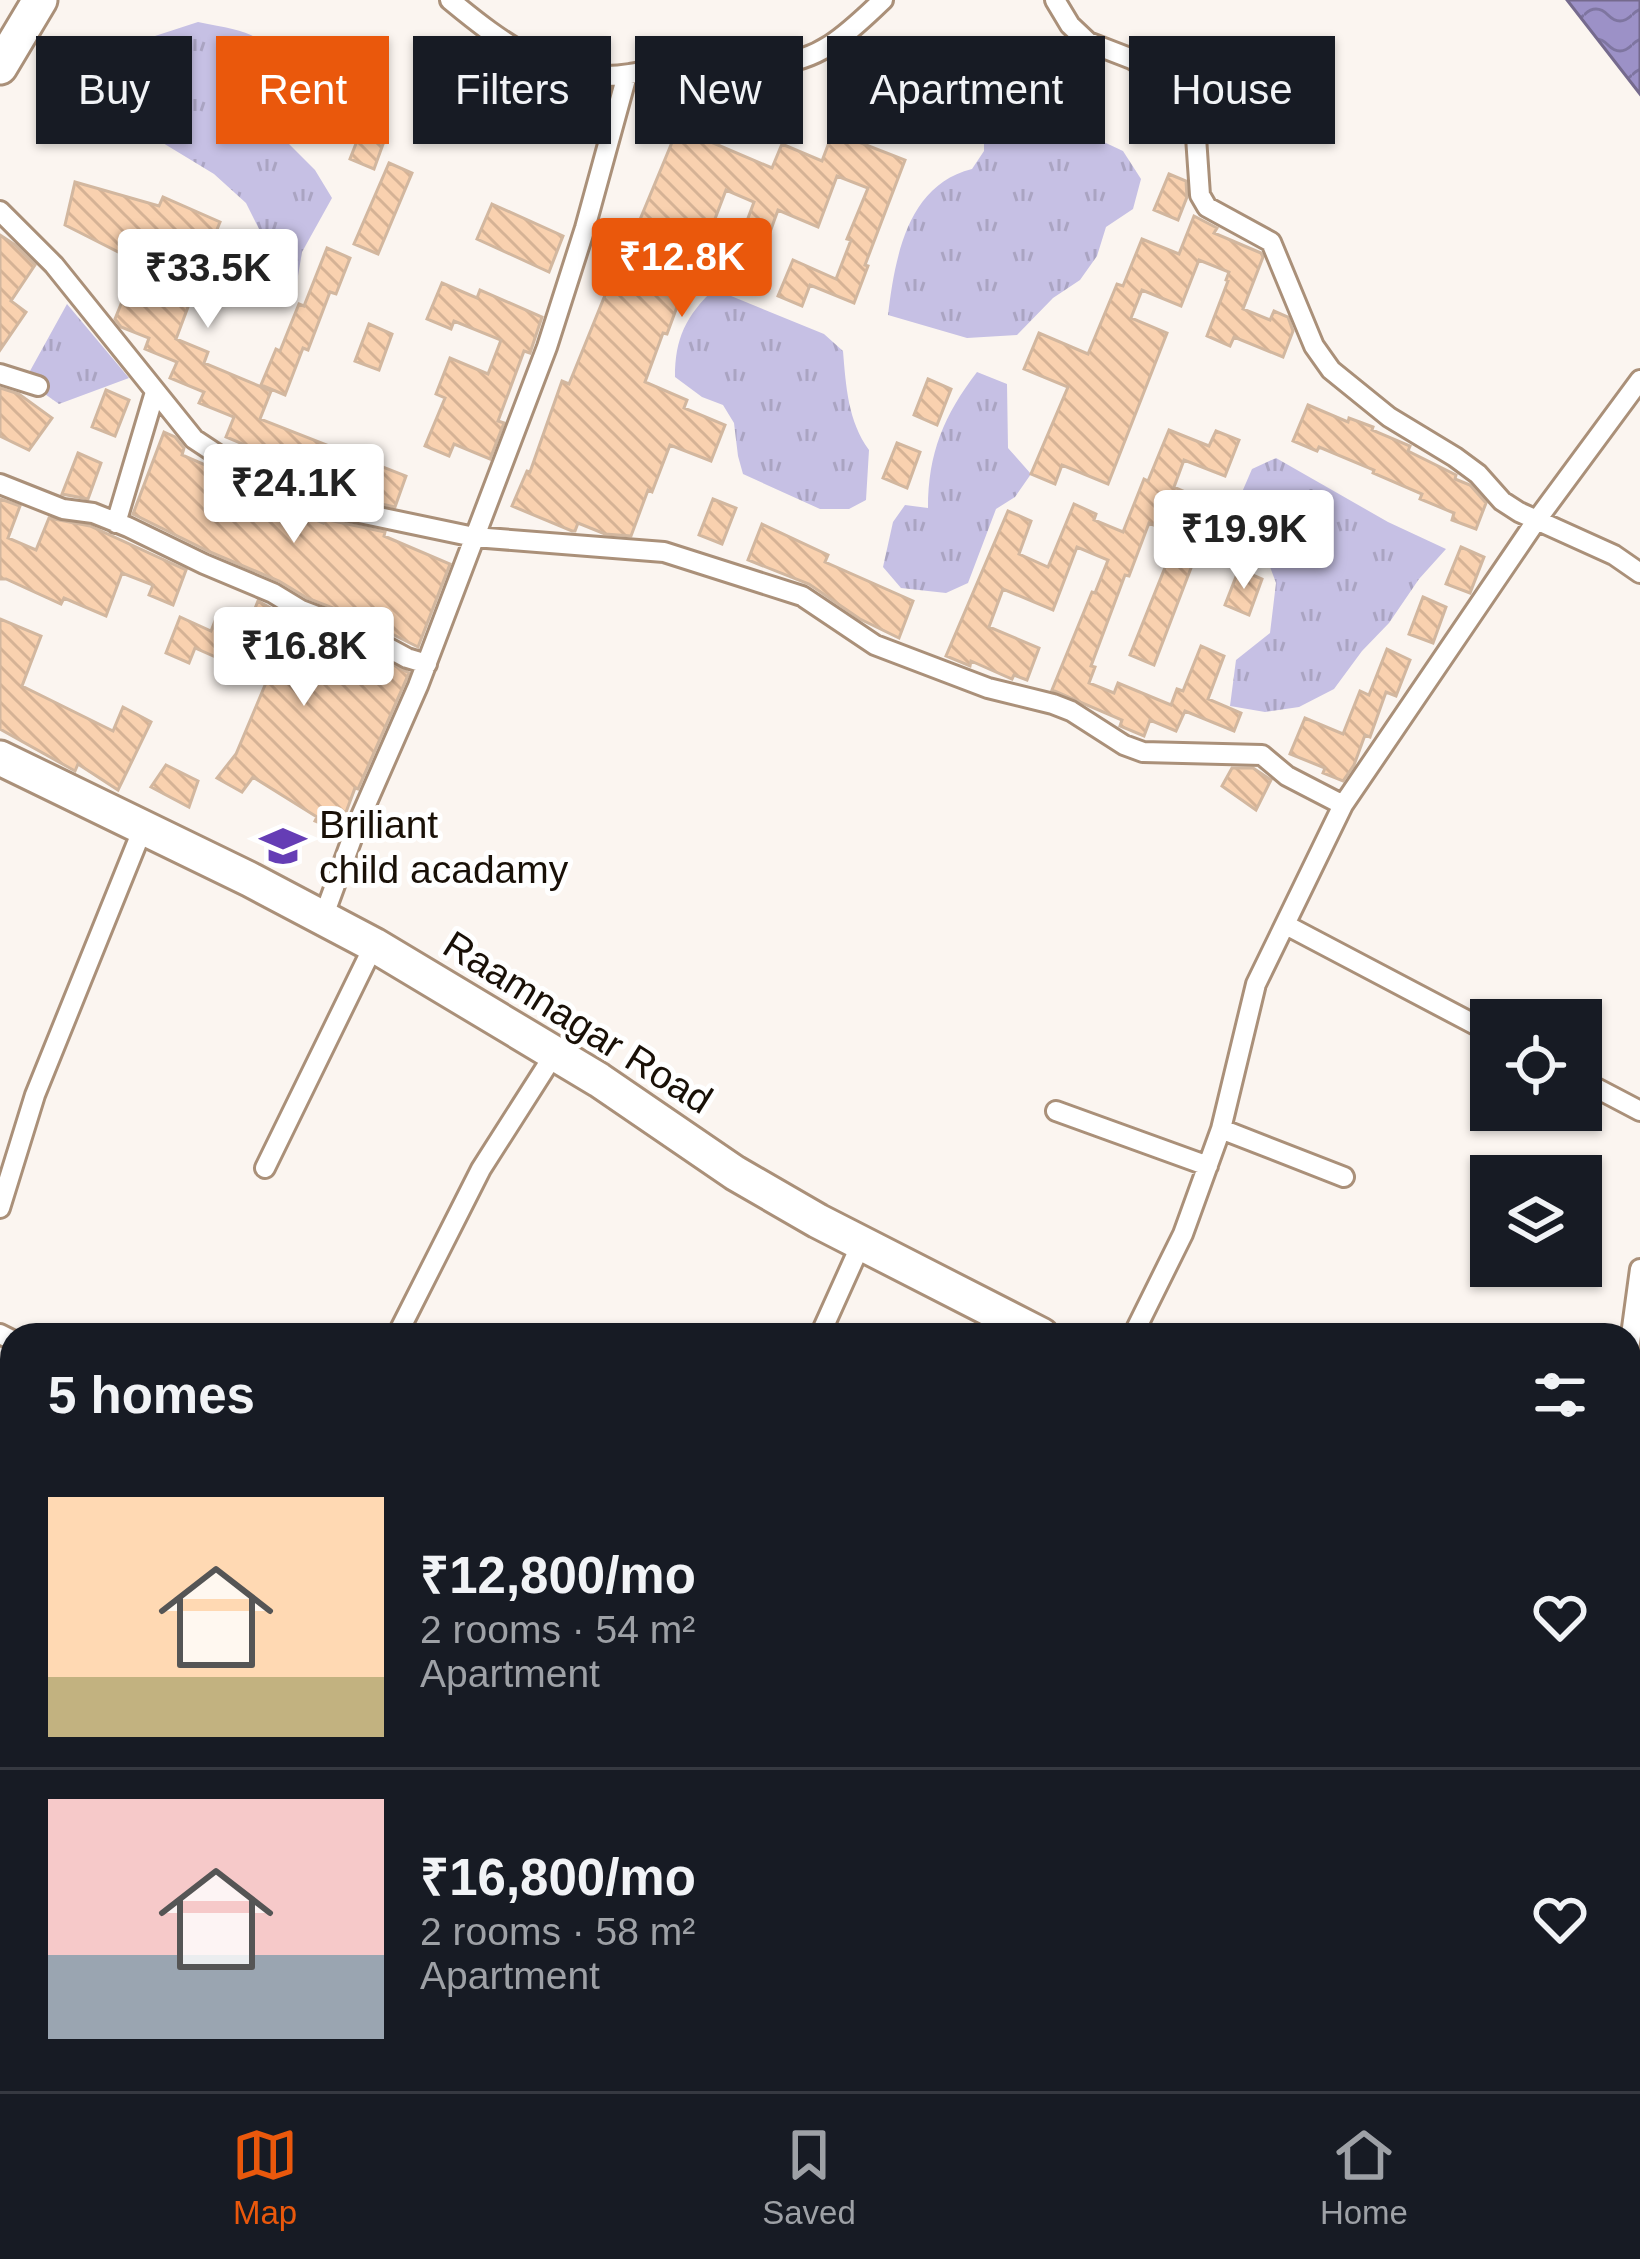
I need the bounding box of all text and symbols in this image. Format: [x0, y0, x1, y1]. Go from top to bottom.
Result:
chip: Buy [36, 36, 192, 144]
chip: Rent [216, 36, 389, 144]
chip: Filters [413, 36, 611, 144]
chip: New [635, 36, 803, 144]
chip: Apartment [827, 36, 1105, 144]
chip: House [1129, 36, 1335, 144]
pin: ₹12.8K [584, 218, 780, 320]
pin: ₹33.5K [110, 229, 306, 331]
text: ₹12.8K [619, 235, 745, 278]
text: ₹33.5K [145, 246, 271, 289]
pin: ₹24.1K [196, 444, 392, 546]
text: ₹24.1K [231, 461, 357, 504]
pin: ₹19.9K [1146, 490, 1342, 592]
text: ₹19.9K [1181, 507, 1307, 550]
pin: ₹16.8K [206, 607, 402, 709]
text: ₹16.8K [241, 624, 367, 667]
place label: Briliant child acadamy [319, 803, 569, 891]
school or university icon: Briliant child acadamy [258, 821, 308, 871]
street label: Raamnagar Road [436, 922, 720, 1122]
map controls [1470, 999, 1602, 1287]
button: locate [1470, 999, 1602, 1131]
button: layers [1470, 1155, 1602, 1287]
icon: filters [1527, 1362, 1593, 1428]
text: 5 homes [48, 1367, 255, 1424]
icon: home [144, 1545, 288, 1689]
text: ₹12,800/mo [420, 1547, 696, 1604]
icon: heart [1527, 1584, 1593, 1650]
text: 2 rooms · 54 m² [420, 1608, 695, 1651]
text: Apartment [420, 1652, 600, 1695]
icon: home [144, 1847, 288, 1991]
text: ₹16,800/mo [420, 1849, 696, 1906]
icon: heart [1527, 1886, 1593, 1952]
text: 2 rooms · 58 m² [420, 1910, 695, 1953]
text: Apartment [420, 1954, 600, 1997]
tab: Map [232, 2122, 298, 2232]
tab: Saved [762, 2122, 856, 2232]
tab: Home [1320, 2122, 1408, 2232]

